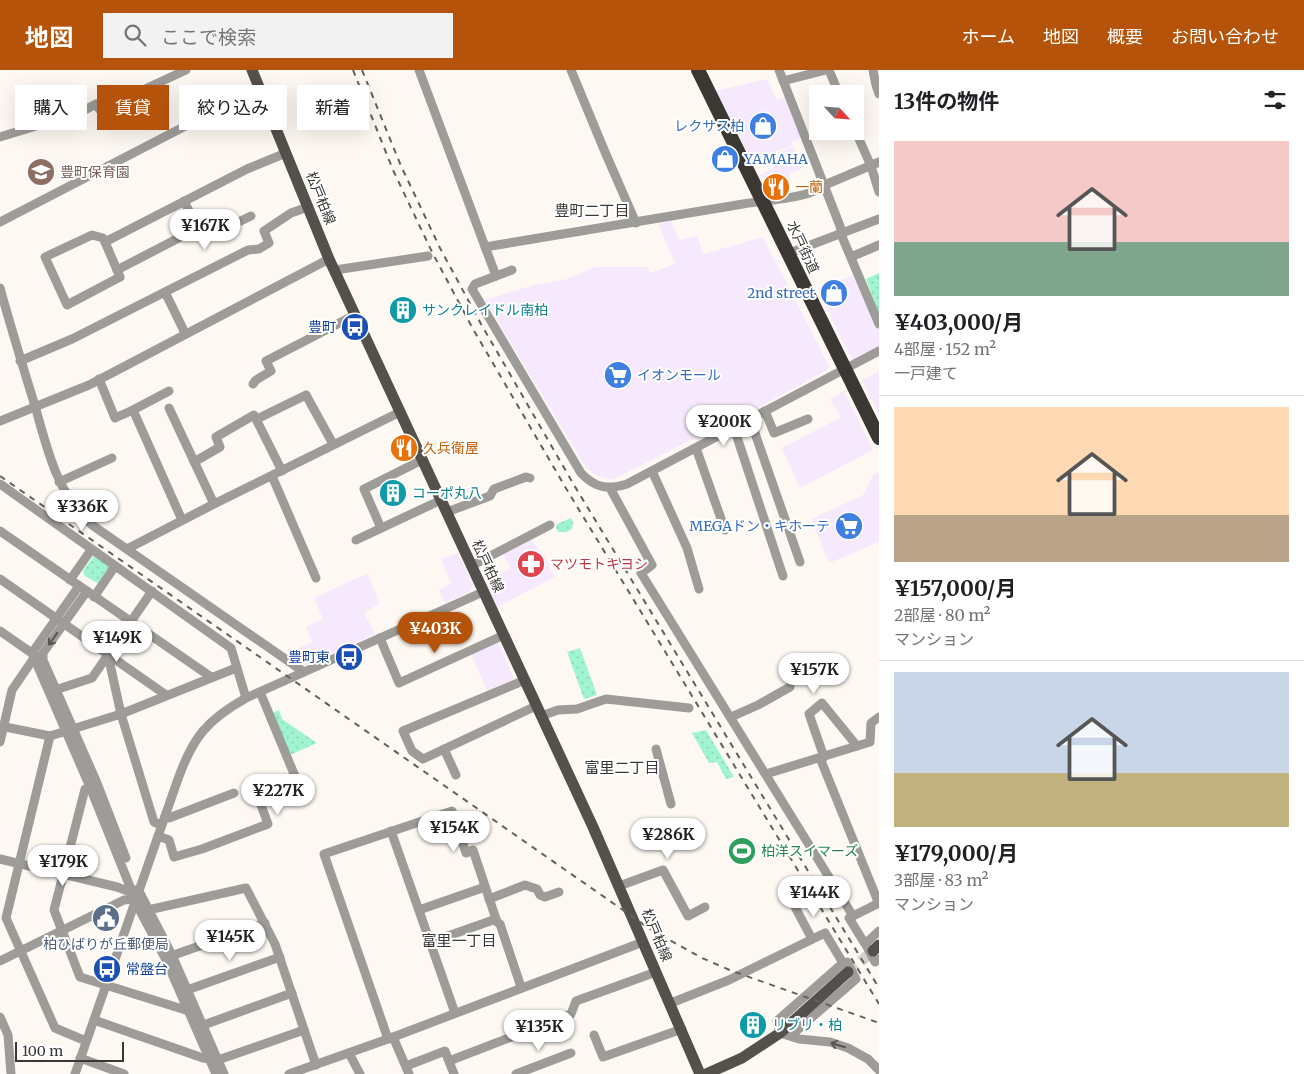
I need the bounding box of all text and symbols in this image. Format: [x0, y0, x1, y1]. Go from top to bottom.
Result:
search box [103, 13, 453, 58]
icon: search [121, 21, 149, 49]
text: 地図 [25, 22, 73, 53]
text: ここで検索 [161, 25, 256, 49]
text: ホーム [962, 25, 1015, 48]
text: 地図 [1043, 25, 1079, 48]
text: 概要 [1107, 25, 1143, 48]
text: お問い合わせ [1171, 25, 1279, 48]
chip: 購入 [15, 85, 87, 130]
chip: 賃貸 [97, 85, 169, 130]
chip: 絞り込み [179, 85, 287, 130]
chip: 新着 [297, 85, 369, 130]
north arrow [809, 85, 864, 140]
map controls [809, 85, 864, 140]
icon: filters [1261, 86, 1289, 114]
text: 13件の物件 [894, 88, 999, 115]
shop icon: レクサス柏 [748, 111, 778, 141]
place label: レクサス柏 [674, 117, 744, 135]
shop icon: YAMAHA [710, 144, 740, 174]
place label: YAMAHA [743, 150, 808, 168]
school or university icon: 豊町保育園 [26, 157, 56, 187]
place label: 豊町保育園 [60, 163, 130, 181]
street label: 松戸柏線 [302, 169, 340, 227]
restaurant icon: 一蘭 [761, 172, 791, 202]
icon: home [1047, 174, 1137, 264]
place label: 一蘭 [795, 178, 823, 196]
district label: 豊町二丁目 [554, 201, 630, 220]
pin: ¥167K [170, 208, 240, 251]
text: ¥167K [181, 215, 229, 235]
street label: 水戸街道 [783, 218, 823, 276]
shop icon: 2nd street [819, 278, 849, 308]
place label: 2nd street [747, 284, 816, 302]
building icon: サンクレイドル南柏 [388, 295, 418, 325]
place label: サンクレイドル南柏 [422, 301, 548, 319]
text: ¥403,000/月 [894, 309, 1023, 336]
bus stop icon: 豊町 [340, 312, 370, 342]
place label: 豊町 [308, 318, 336, 336]
text: 4部屋 · 152 m² [894, 339, 996, 359]
supermarket icon: イオンモール [603, 360, 633, 390]
text: 一戸建て [894, 363, 958, 383]
place label: イオンモール [637, 366, 721, 384]
pin: ¥200K [689, 404, 759, 447]
text: ¥200K [697, 411, 751, 431]
restaurant icon: 久兵衛屋 [389, 433, 419, 463]
place label: 久兵衛屋 [423, 439, 479, 457]
icon: home [1047, 439, 1137, 529]
building icon: コーポ丸八 [378, 478, 408, 508]
place label: コーポ丸八 [412, 484, 482, 502]
pin: ¥336K [47, 490, 117, 532]
text: ¥336K [56, 496, 108, 516]
supermarket icon: MEGAドン・キホーテ [834, 511, 864, 541]
place label: MEGAドン・キホーテ [689, 517, 830, 535]
street label: 松戸柏線 [468, 537, 508, 595]
pharmacy icon: マツモトキヨシ [516, 549, 546, 579]
place label: マツモトキヨシ [550, 555, 648, 573]
text: ¥157,000/月 [894, 575, 1016, 602]
text: 2部屋 · 80 m² [894, 605, 990, 625]
pin: ¥403K [400, 612, 470, 654]
text: ¥403K [409, 618, 461, 638]
pin: ¥149K [82, 620, 152, 663]
text: ¥149K [92, 627, 142, 647]
text: マンション [894, 629, 974, 649]
one-way arrow [48, 632, 58, 646]
bus stop icon: 豊町東 [334, 642, 364, 672]
place label: 豊町東 [288, 648, 330, 666]
pin: ¥157K [779, 652, 849, 695]
text: ¥157K [789, 659, 839, 679]
icon: home [1047, 704, 1137, 794]
district label: 富里二丁目 [584, 758, 660, 777]
pin: ¥227K [243, 774, 313, 816]
text: ¥227K [252, 780, 304, 800]
pin: ¥154K [419, 810, 489, 853]
text: ¥154K [429, 817, 479, 837]
pin: ¥286K [633, 818, 703, 860]
text: ¥286K [642, 824, 694, 844]
sports icon: 柏洋スイマーズ [727, 836, 757, 866]
text: ¥179,000/月 [894, 840, 1018, 867]
place label: 柏洋スイマーズ [761, 842, 858, 860]
pin: ¥179K [28, 844, 98, 887]
text: ¥179K [38, 851, 88, 871]
text: 3部屋 · 83 m² [894, 870, 988, 890]
pin: ¥144K [779, 876, 849, 918]
text: ¥144K [789, 882, 839, 902]
text: マンション [894, 894, 974, 914]
public building icon: 柏ひばりが丘郵便局 [91, 903, 121, 933]
street label: 松戸柏線 [638, 906, 676, 964]
pin: ¥145K [195, 920, 265, 962]
text: ¥145K [206, 926, 254, 946]
district label: 富里一丁目 [421, 931, 497, 950]
place label: 柏ひばりが丘郵便局 [43, 935, 169, 953]
bus stop icon: 常盤台 [92, 954, 122, 984]
place label: 常盤台 [126, 960, 168, 978]
pin: ¥135K [504, 1010, 574, 1052]
building icon: リブリ・柏 [738, 1010, 768, 1040]
text: ¥135K [515, 1016, 563, 1036]
place label: リブリ・柏 [772, 1016, 842, 1034]
scale bar [15, 1039, 124, 1062]
one-way arrow [830, 1039, 846, 1049]
text: 100 m [22, 1042, 63, 1060]

